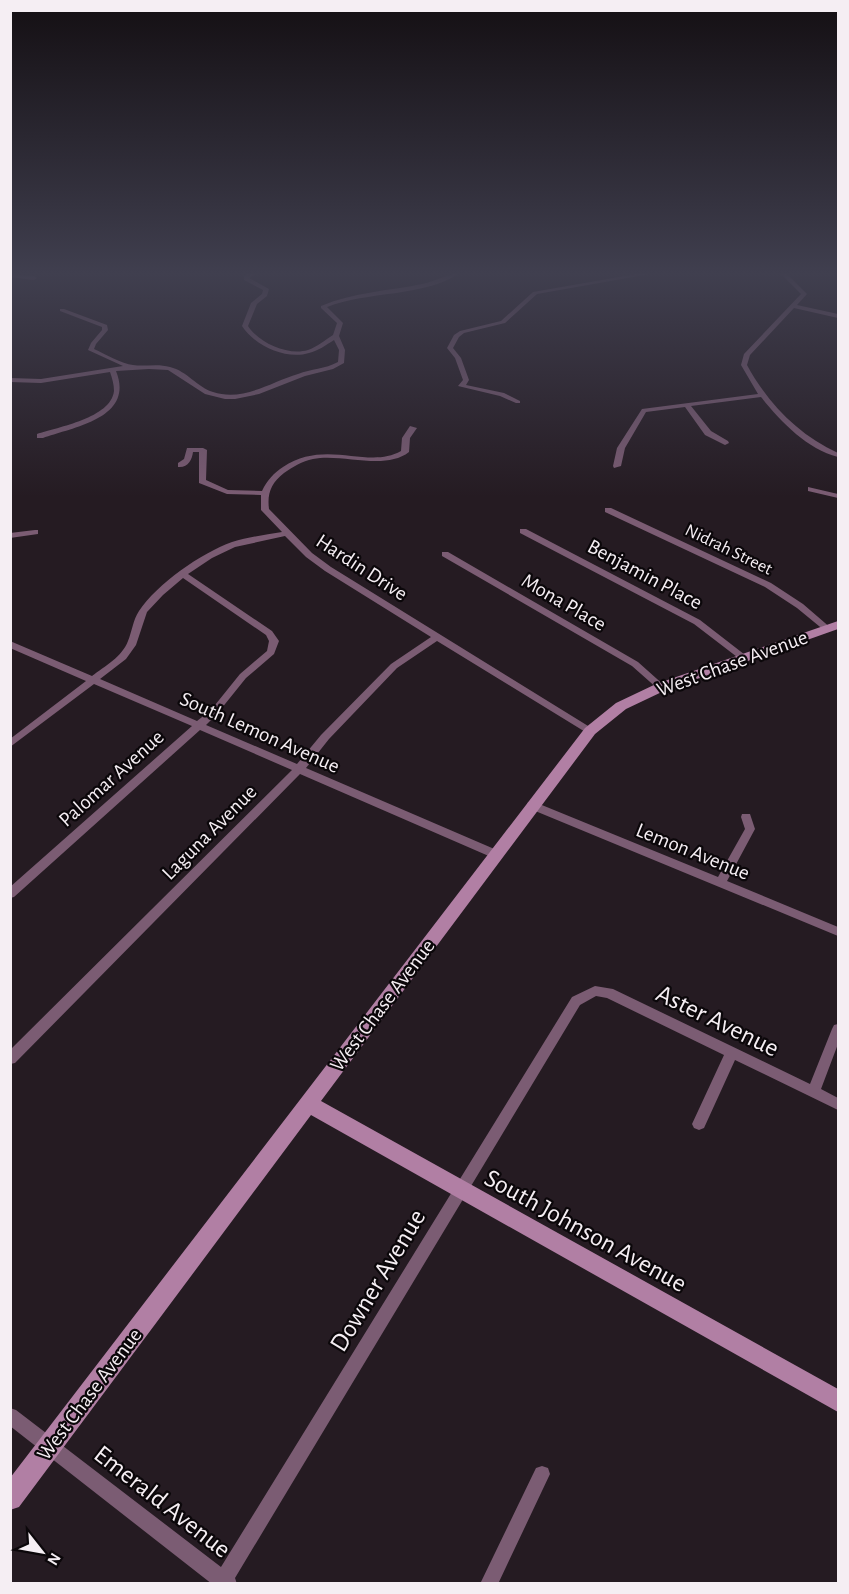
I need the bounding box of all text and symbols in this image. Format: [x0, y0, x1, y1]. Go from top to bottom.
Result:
street label: Nidrah Street [682, 521, 775, 579]
street label: Hardin Drive [312, 530, 411, 605]
street label: Benjamin Place [584, 536, 705, 613]
street label: Mona Place [518, 570, 610, 635]
street label: West Chase Avenue [654, 626, 811, 701]
street label: South Lemon Avenue [177, 688, 343, 777]
street label: Palomar Avenue [55, 726, 168, 831]
street label: Laguna Avenue [158, 781, 261, 884]
street label: Lemon Avenue [633, 819, 753, 884]
street label: West Chase Avenue [326, 935, 439, 1075]
street label: Aster Avenue [652, 980, 783, 1062]
street label: South Johnson Avenue [480, 1165, 691, 1297]
street label: Downer Avenue [325, 1205, 430, 1356]
street label: West Chase Avenue [33, 1324, 146, 1464]
street label: Emerald Avenue [89, 1441, 235, 1563]
north arrow [12, 1522, 72, 1582]
text: N [44, 1550, 64, 1568]

